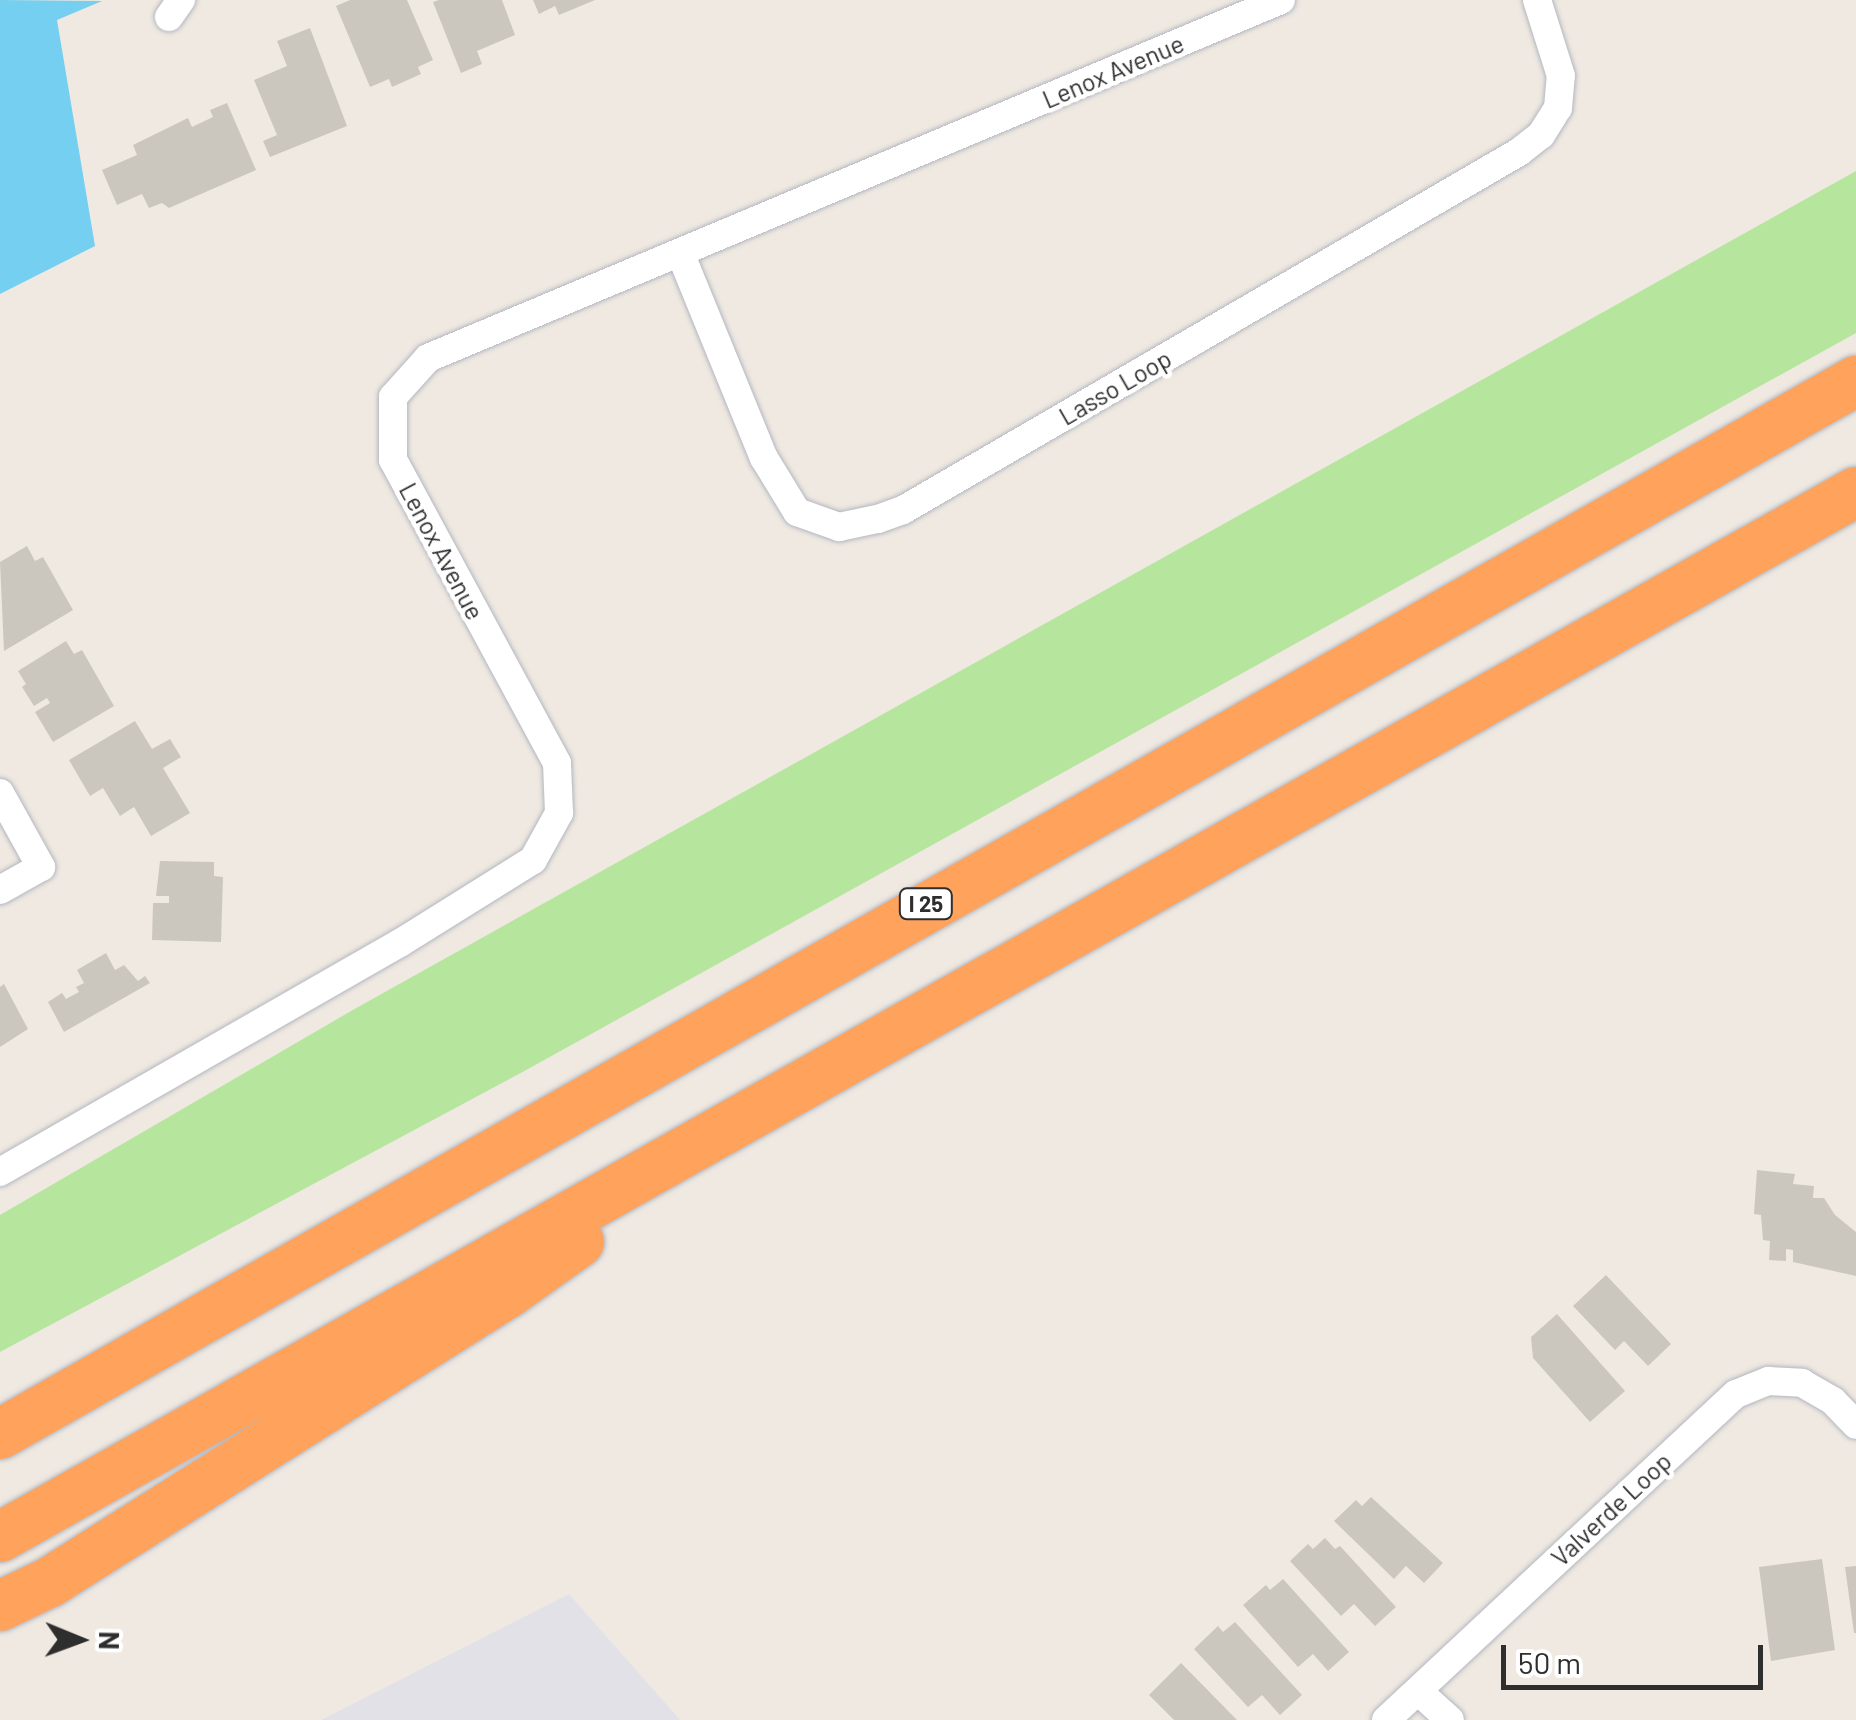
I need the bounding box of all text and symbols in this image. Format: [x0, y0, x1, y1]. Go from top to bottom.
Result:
street label: Lenox Avenue [1038, 28, 1188, 114]
street label: Lasso Loop [1054, 343, 1176, 431]
street label: Lenox Avenue [393, 478, 491, 624]
road number: I 25 [898, 887, 954, 921]
street label: Valverde Loop [1545, 1446, 1677, 1572]
north arrow [30, 1590, 130, 1690]
scale bar [1506, 1625, 1768, 1687]
text: N [93, 1631, 127, 1650]
text: 50 m [1518, 1644, 1581, 1680]

